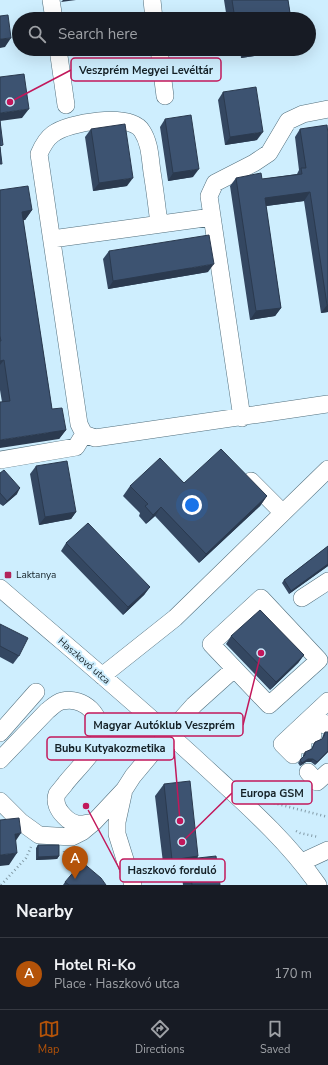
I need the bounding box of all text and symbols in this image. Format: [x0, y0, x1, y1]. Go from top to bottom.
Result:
search box [12, 12, 316, 56]
icon: search [26, 23, 48, 45]
text: Search here [58, 24, 138, 44]
callout: Veszprém Megyei Levéltár [71, 58, 221, 81]
text: Veszprém Megyei Levéltár [78, 63, 214, 78]
your location [182, 495, 202, 515]
place label: Laktanya [16, 568, 56, 582]
marker: Laktanya [3, 570, 13, 580]
street label: Haszkovó utca [55, 634, 113, 688]
callout: Magyar Autóklub Veszprém [85, 713, 243, 736]
text: Magyar Autóklub Veszprém [93, 718, 235, 733]
callout: Bubu Kutyakozmetika [47, 737, 174, 760]
text: Bubu Kutyakozmetika [54, 741, 166, 756]
callout: Europa GSM [232, 781, 312, 804]
text: Europa GSM [240, 786, 304, 801]
pin: A [62, 846, 88, 879]
callout: Haszkovó forduló [120, 859, 225, 882]
text: Haszkovó forduló [127, 863, 217, 878]
text: Nearby [16, 900, 73, 923]
text: Hotel Ri-Ko [54, 955, 136, 975]
text: A [24, 965, 34, 983]
text: 170 m [274, 965, 312, 983]
text: Place · Haszkovó utca [54, 975, 180, 993]
tab: Map [38, 1018, 60, 1057]
tab: Directions [135, 1018, 185, 1057]
tab: Saved [260, 1018, 290, 1057]

